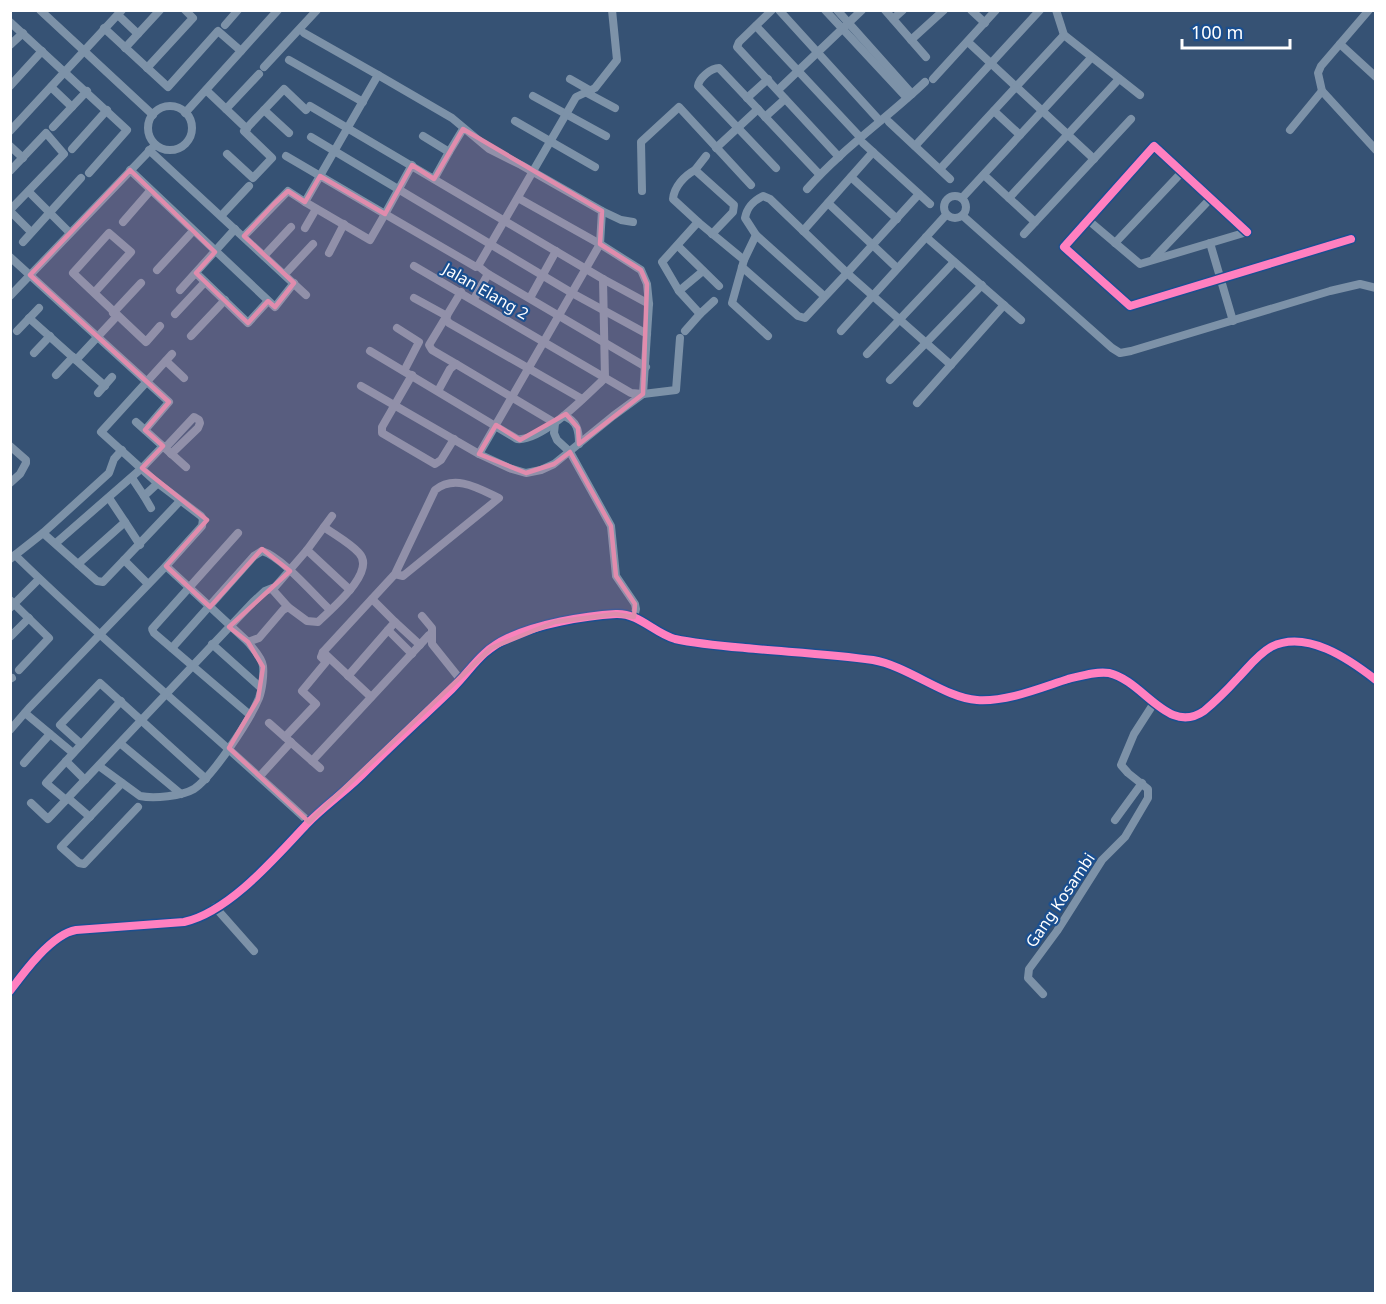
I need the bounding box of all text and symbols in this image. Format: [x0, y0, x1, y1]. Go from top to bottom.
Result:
scale bar [1182, 12, 1290, 50]
text: 100 m [1191, 20, 1243, 44]
street label: Jalan Elang 2 [437, 257, 533, 324]
street label: Gang Kosambi [1020, 848, 1100, 952]

